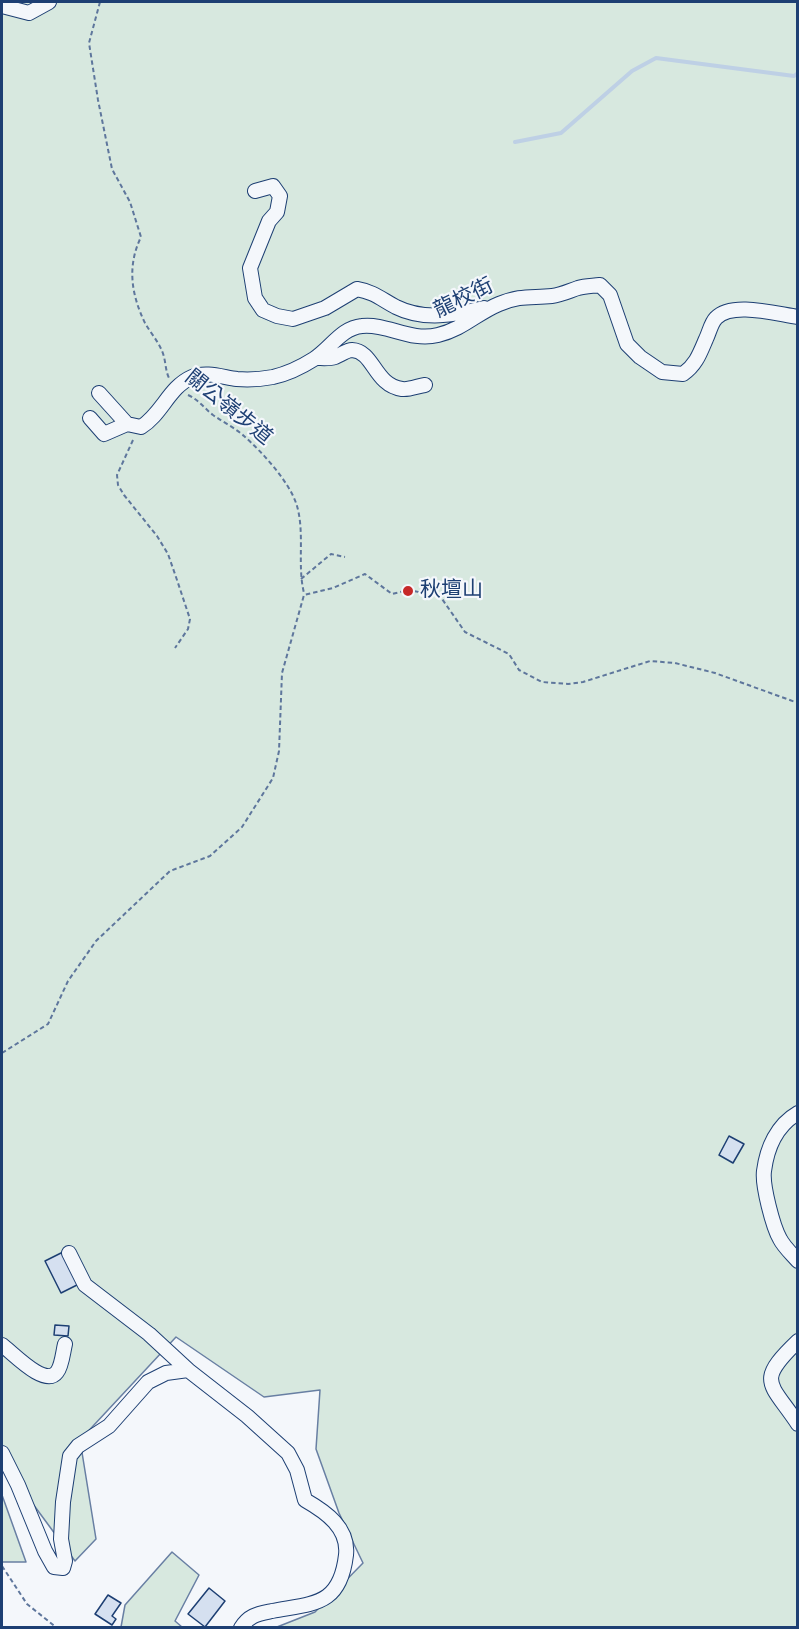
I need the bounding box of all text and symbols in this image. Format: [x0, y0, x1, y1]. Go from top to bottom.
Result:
street label: 龍校街 [430, 274, 498, 324]
street label: 關公嶺步道 [179, 365, 277, 451]
place label: 秋壇山 [420, 578, 483, 604]
marker: 秋壇山 [401, 584, 415, 598]

